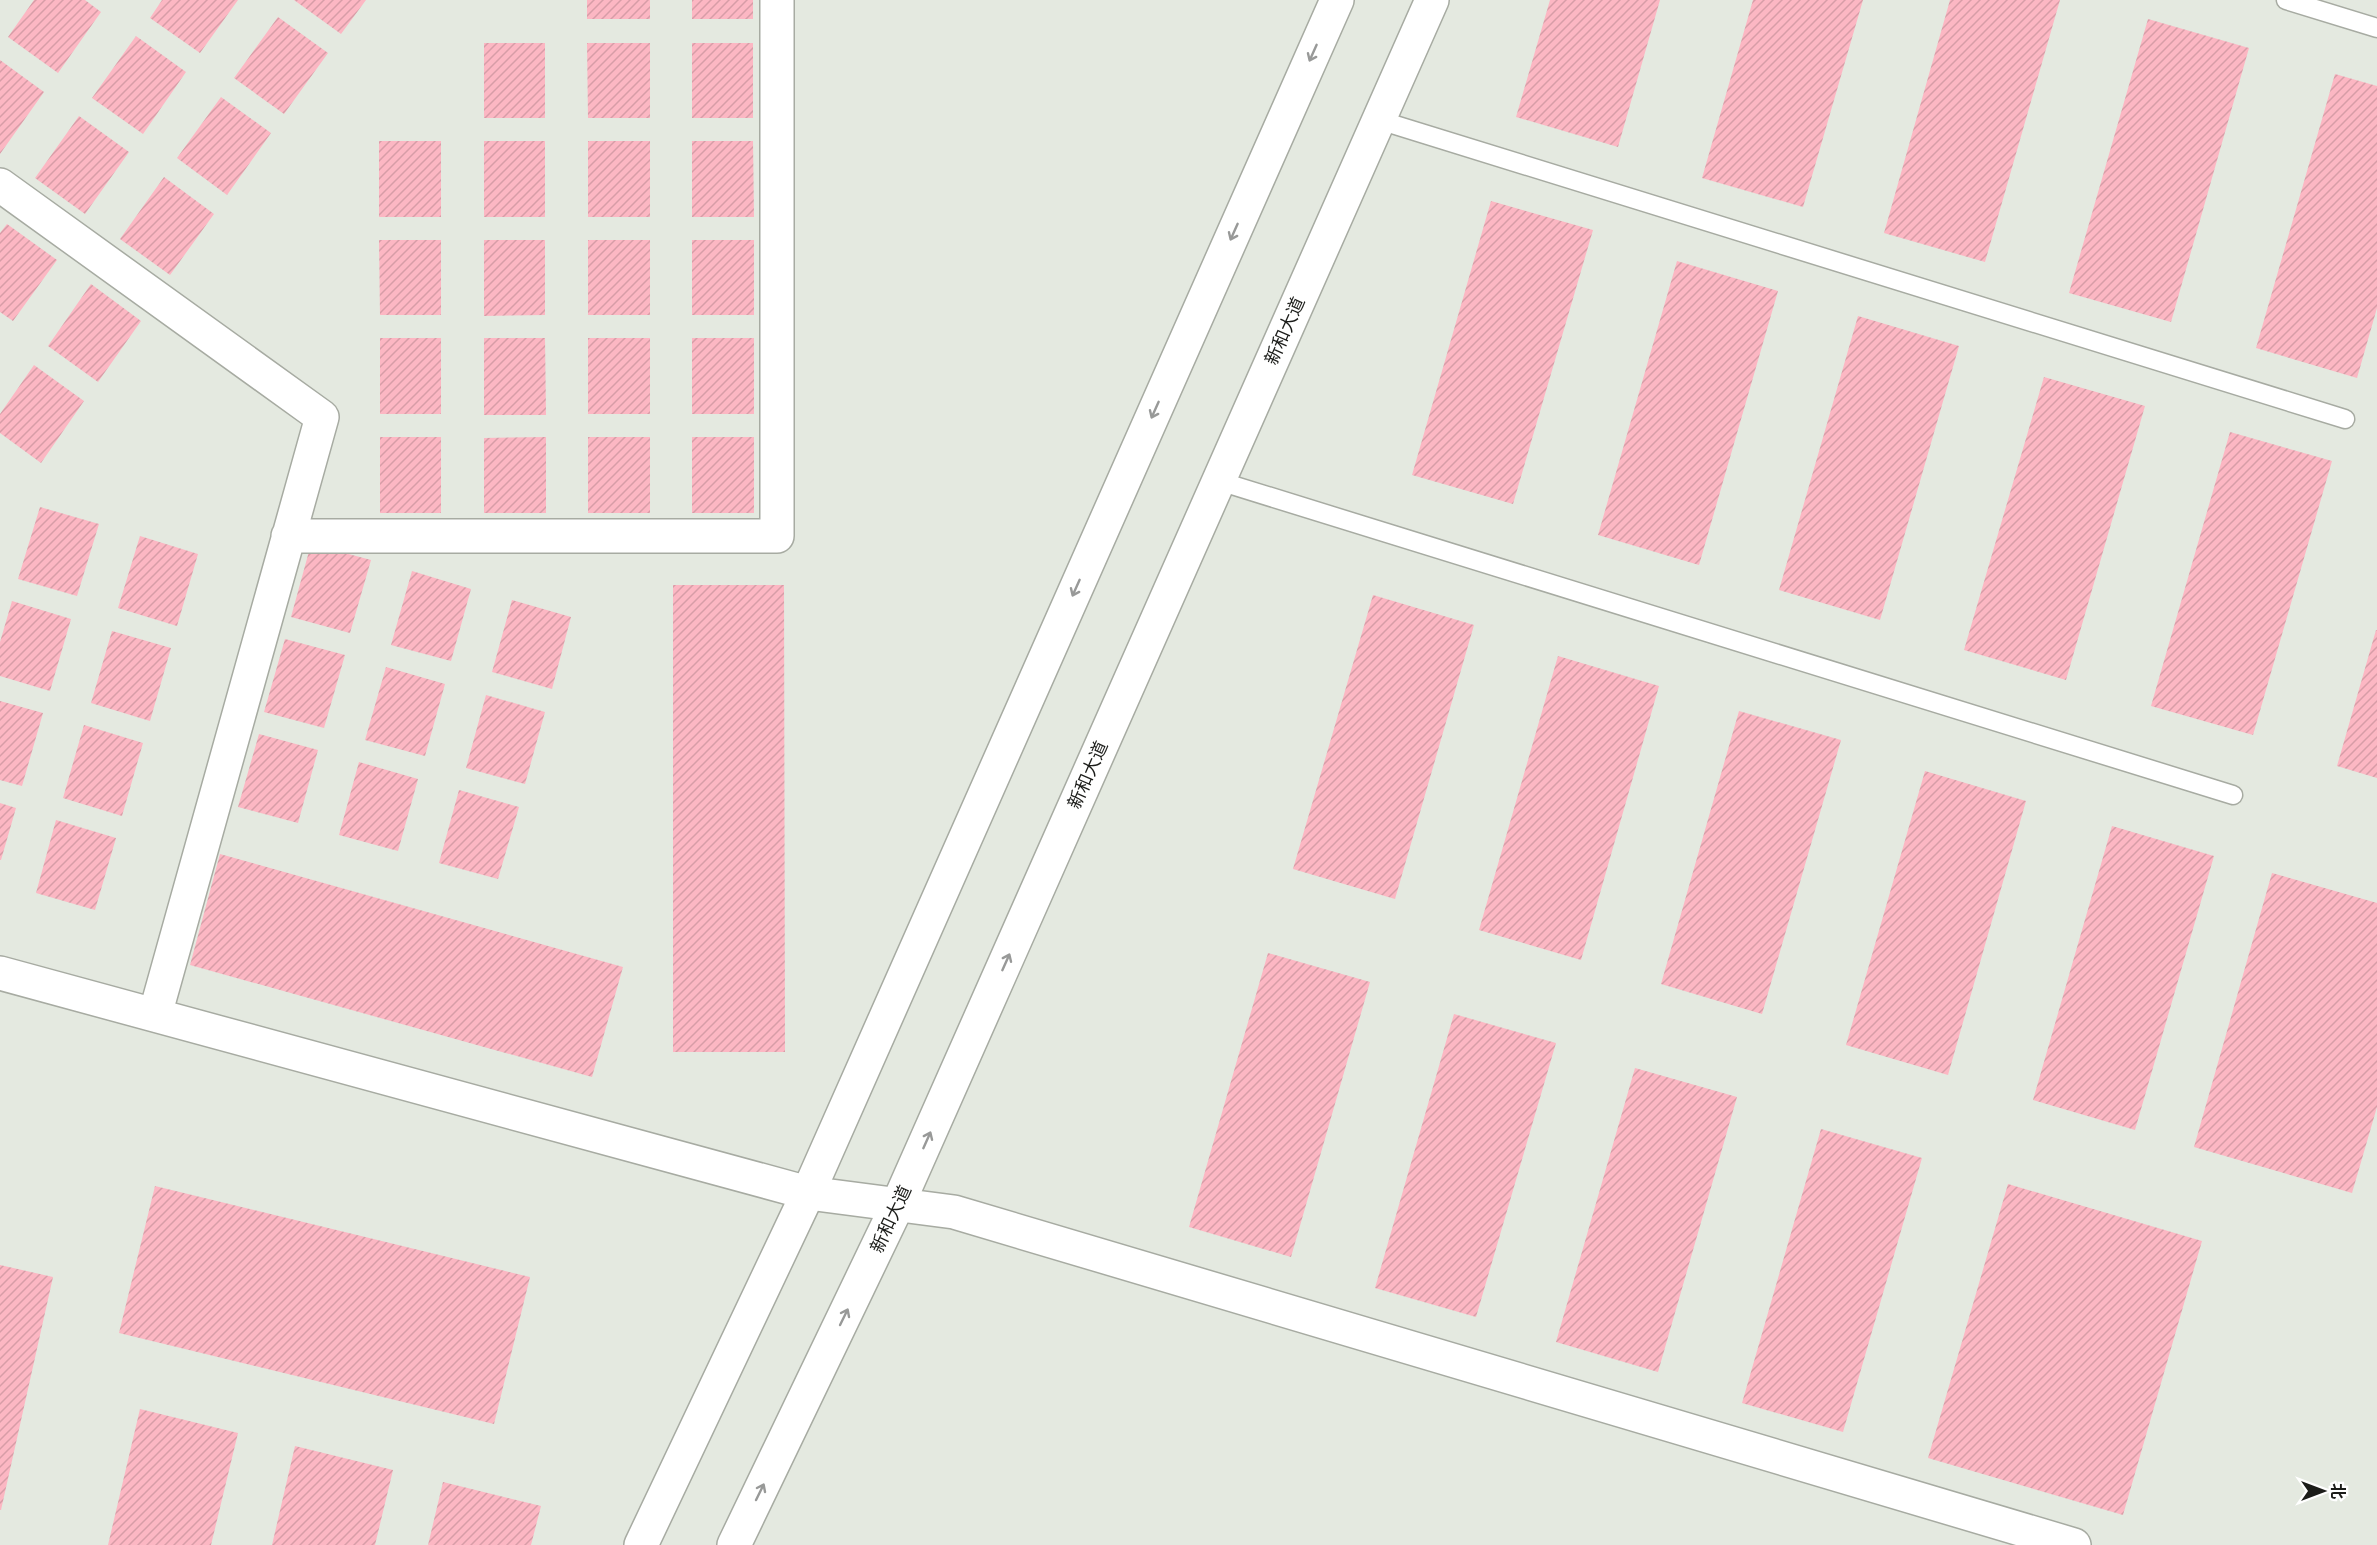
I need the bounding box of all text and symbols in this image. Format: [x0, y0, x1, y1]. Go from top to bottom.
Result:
one-way arrow [1307, 44, 1319, 62]
one-way arrow [1228, 222, 1240, 240]
street label: 新和大道 [1258, 293, 1310, 368]
one-way arrow [1149, 401, 1160, 419]
one-way arrow [1070, 579, 1082, 597]
street label: 新和大道 [1061, 737, 1113, 812]
one-way arrow [1000, 953, 1012, 971]
one-way arrow [922, 1131, 933, 1149]
street label: 新和大道 [864, 1181, 916, 1256]
one-way arrow [839, 1308, 851, 1326]
north arrow [2293, 1461, 2353, 1521]
text: 北 [2327, 1483, 2349, 1499]
one-way arrow [754, 1484, 766, 1502]

